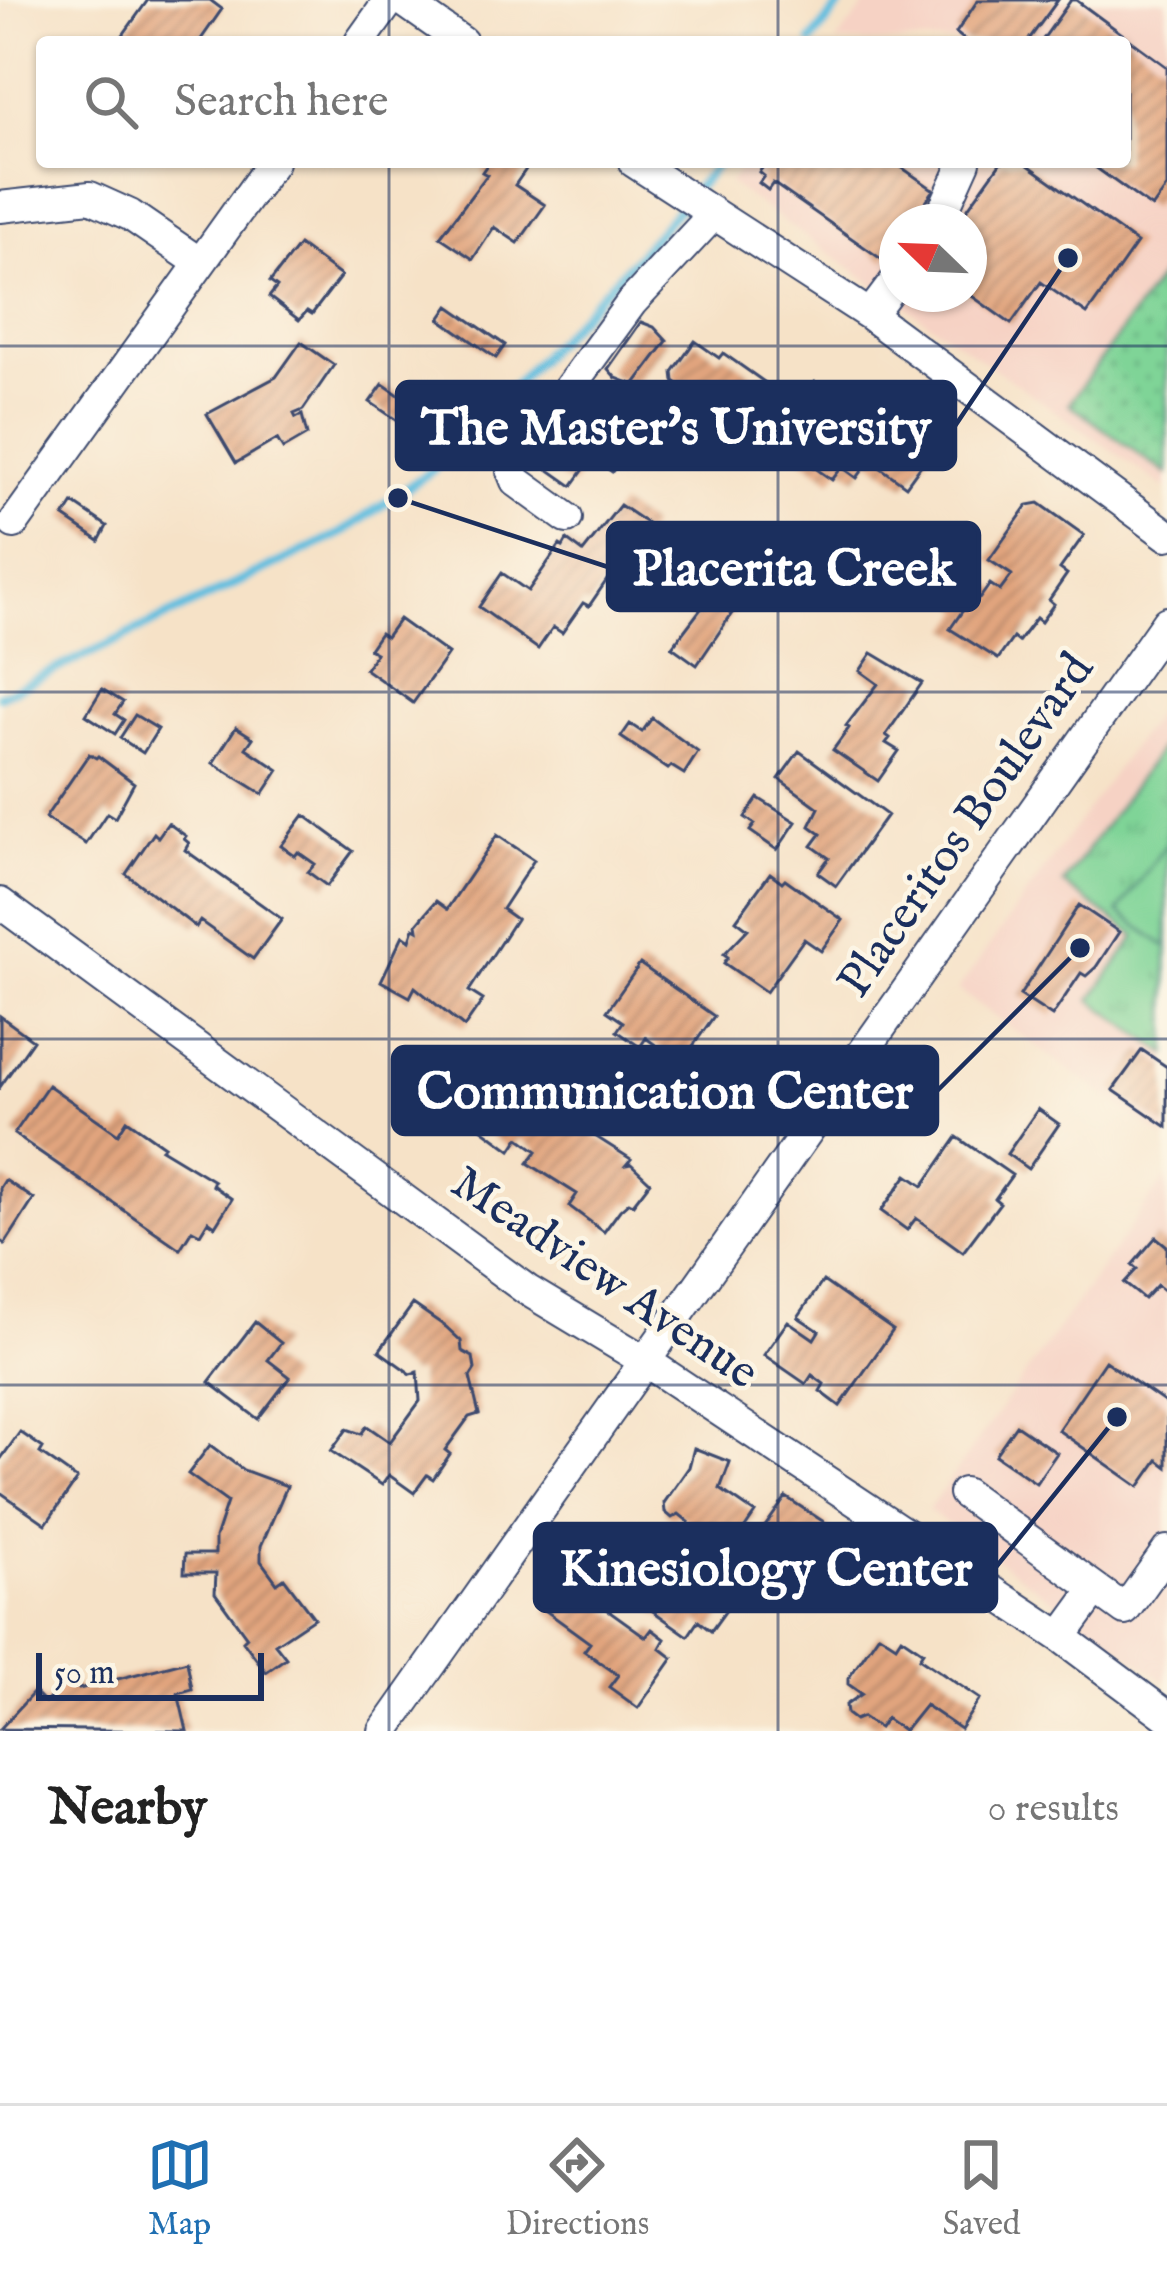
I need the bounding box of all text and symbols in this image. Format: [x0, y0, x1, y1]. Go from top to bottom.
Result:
search box [36, 36, 1131, 168]
icon: search [78, 69, 144, 135]
text: Search here [174, 74, 388, 131]
north arrow [879, 204, 987, 312]
callout: The Master's University [397, 382, 955, 469]
text: The Master's University [420, 398, 933, 463]
callout: Placerita Creek [608, 523, 979, 610]
text: Placerita Creek [633, 539, 957, 604]
street label: Placeritos Boulevard [826, 642, 1108, 1010]
callout: Communication Center [393, 1047, 937, 1134]
text: Communication Center [417, 1062, 913, 1127]
street label: Meadview Avenue [439, 1154, 769, 1404]
callout: Kinesiology Center [535, 1524, 996, 1611]
text: Kinesiology Center [560, 1539, 973, 1604]
scale bar [36, 1647, 264, 1700]
text: 50 m [54, 1653, 115, 1695]
text: Nearby [48, 1777, 207, 1842]
text: 0 results [987, 1785, 1119, 1834]
tab: Map [147, 2132, 213, 2246]
tab: Directions [506, 2132, 649, 2246]
tab: Saved [942, 2132, 1020, 2246]

